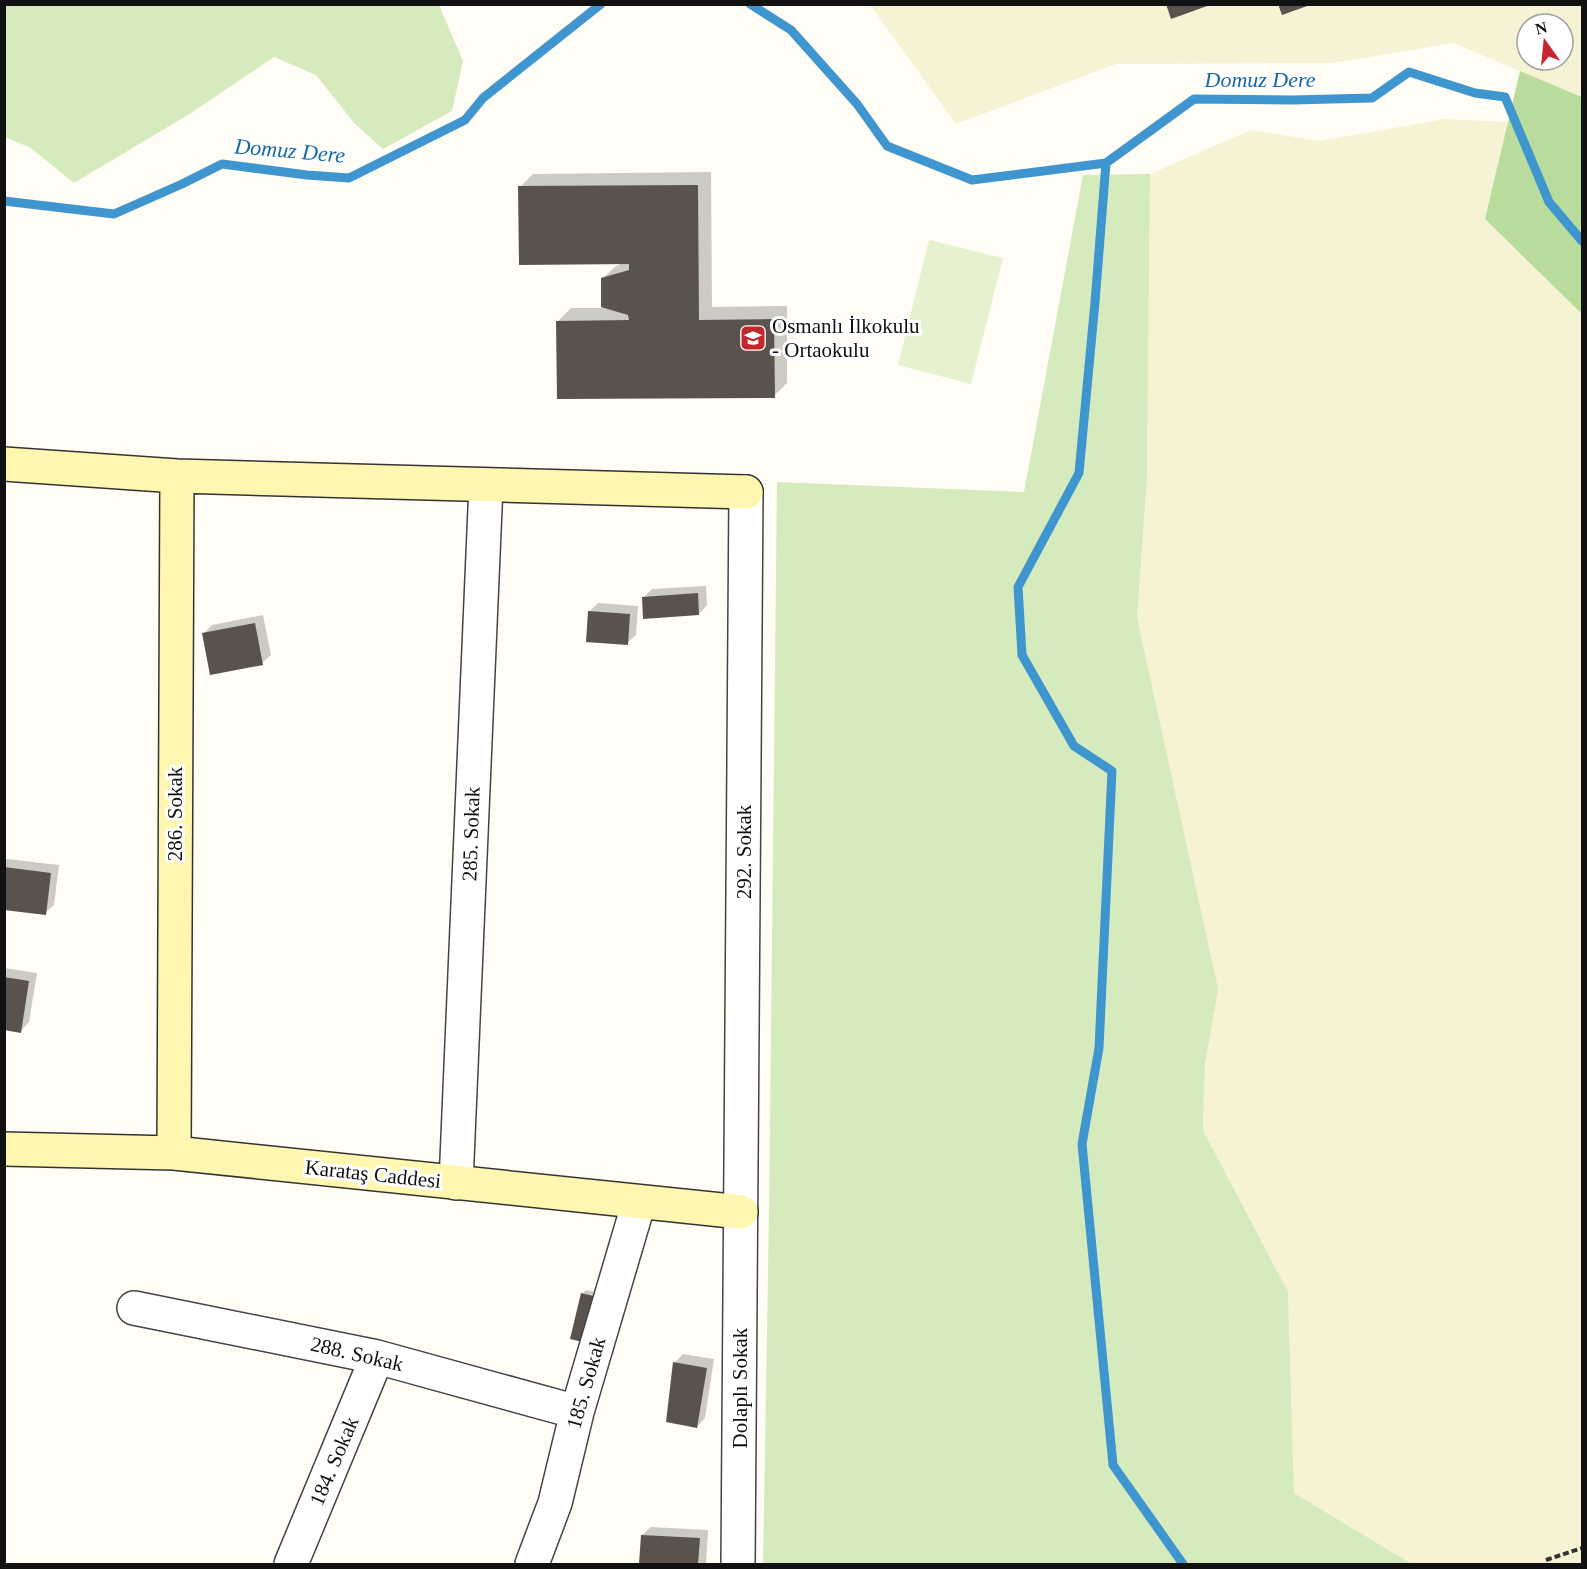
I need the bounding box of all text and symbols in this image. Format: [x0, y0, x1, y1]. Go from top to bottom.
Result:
north arrow [1515, 12, 1575, 72]
text: N [1533, 18, 1549, 38]
water label: Domuz Dere [1204, 67, 1316, 92]
water label: Domuz Dere [233, 133, 347, 168]
place label: Osmanlı İlkokulu - Ortaokulu [772, 314, 920, 362]
school or university icon: Osmanlı İlkokulu - Ortaokulu [738, 323, 768, 353]
street label: 286. Sokak [163, 766, 187, 861]
street label: 285. Sokak [457, 786, 485, 882]
street label: 292. Sokak [732, 804, 756, 899]
street label: Karataş Caddesi [304, 1155, 443, 1193]
street label: Dolaplı Sokak [728, 1327, 752, 1448]
street label: 288. Sokak [308, 1332, 406, 1376]
street label: 185. Sokak [561, 1334, 611, 1432]
street label: 184. Sokak [304, 1412, 364, 1509]

